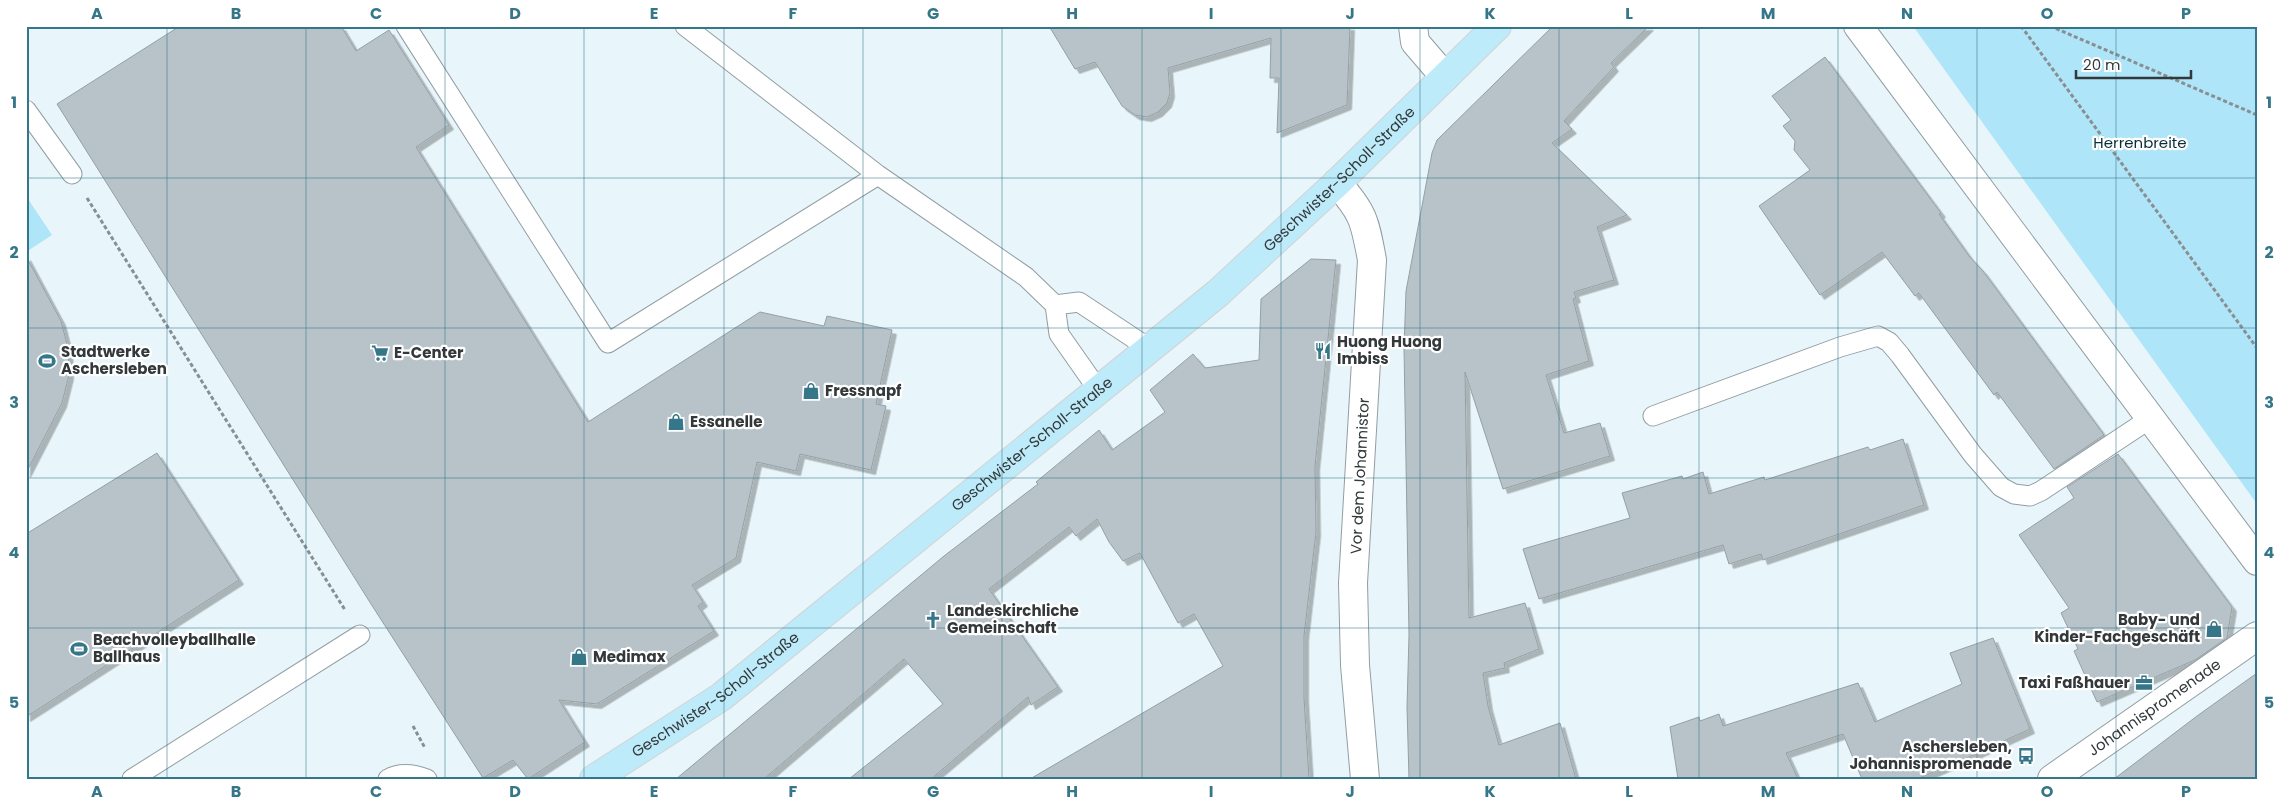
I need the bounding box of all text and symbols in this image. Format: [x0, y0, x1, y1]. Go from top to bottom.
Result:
text: A [91, 2, 103, 25]
text: B [231, 2, 241, 25]
text: C [370, 2, 382, 25]
text: D [509, 2, 521, 25]
text: E [650, 2, 658, 25]
text: F [789, 2, 798, 25]
text: G [927, 2, 939, 25]
text: H [1066, 2, 1078, 25]
text: I [1209, 2, 1213, 25]
text: J [1345, 2, 1355, 25]
text: K [1484, 2, 1496, 25]
text: L [1625, 2, 1633, 25]
text: M [1761, 2, 1775, 25]
text: N [1901, 2, 1913, 25]
text: O [2041, 2, 2054, 25]
text: P [2181, 2, 2191, 25]
scale bar [2076, 48, 2190, 80]
text: 20 m [2083, 54, 2121, 75]
text: 1 [11, 91, 17, 114]
text: 1 [2266, 91, 2272, 114]
street label: Geschwister-Scholl-Straße [1258, 101, 1419, 256]
park label: Herrenbreite [2093, 132, 2187, 153]
text: 2 [9, 241, 19, 264]
text: 2 [2264, 241, 2274, 264]
place label: Huong Huong Imbiss [1337, 331, 1442, 369]
place label: Stadtwerke Aschersleben [61, 341, 167, 379]
restaurant icon: Huong Huong Imbiss [1313, 341, 1333, 361]
place label: E-Center [394, 342, 464, 363]
supermarket icon: E-Center [370, 343, 390, 363]
sports icon: Stadtwerke Aschersleben [37, 351, 57, 371]
street label: Geschwister-Scholl-Straße [947, 372, 1117, 516]
place label: Fressnapf [825, 380, 902, 401]
shop icon: Fressnapf [801, 381, 821, 401]
text: 3 [9, 391, 19, 414]
text: 3 [2264, 391, 2274, 414]
street label: Vor dem Johannistor [1345, 397, 1374, 555]
place label: Essanelle [690, 411, 762, 432]
shop icon: Essanelle [666, 412, 686, 432]
text: 4 [9, 541, 20, 564]
text: 4 [2264, 541, 2275, 564]
place label: Landeskirchliche Gemeinschaft [947, 600, 1079, 638]
place label: Baby- und Kinder-Fachgeschäft [2034, 609, 2200, 647]
church icon: Landeskirchliche Gemeinschaft [923, 610, 943, 630]
shop icon: Baby- und Kinder-Fachgeschäft [2204, 619, 2224, 639]
street label: Geschwister-Scholl-Straße [627, 627, 803, 762]
place label: Beachvolleyballhalle Ballhaus [93, 629, 256, 667]
sports icon: Beachvolleyballhalle Ballhaus [69, 639, 89, 659]
place label: Medimax [593, 646, 666, 667]
shop icon: Medimax [569, 647, 589, 667]
street label: Johannispromenade [2084, 653, 2225, 761]
place label: Taxi Faßhauer [2019, 672, 2131, 693]
office icon: Taxi Faßhauer [2134, 673, 2154, 693]
text: 5 [9, 691, 19, 714]
text: 5 [2264, 691, 2274, 714]
place label: Aschersleben, Johannispromenade [1849, 736, 2012, 774]
bus stop icon: Aschersleben, Johannispromenade [2016, 746, 2036, 766]
text: A [91, 780, 103, 803]
text: B [231, 780, 241, 803]
text: C [370, 780, 382, 803]
text: D [509, 780, 521, 803]
text: E [650, 780, 658, 803]
text: F [789, 780, 798, 803]
text: G [927, 780, 939, 803]
text: H [1066, 780, 1078, 803]
text: I [1209, 780, 1213, 803]
text: J [1345, 780, 1355, 803]
text: K [1484, 780, 1496, 803]
text: L [1625, 780, 1633, 803]
text: M [1761, 780, 1775, 803]
text: N [1901, 780, 1913, 803]
text: O [2041, 780, 2054, 803]
text: P [2181, 780, 2191, 803]

